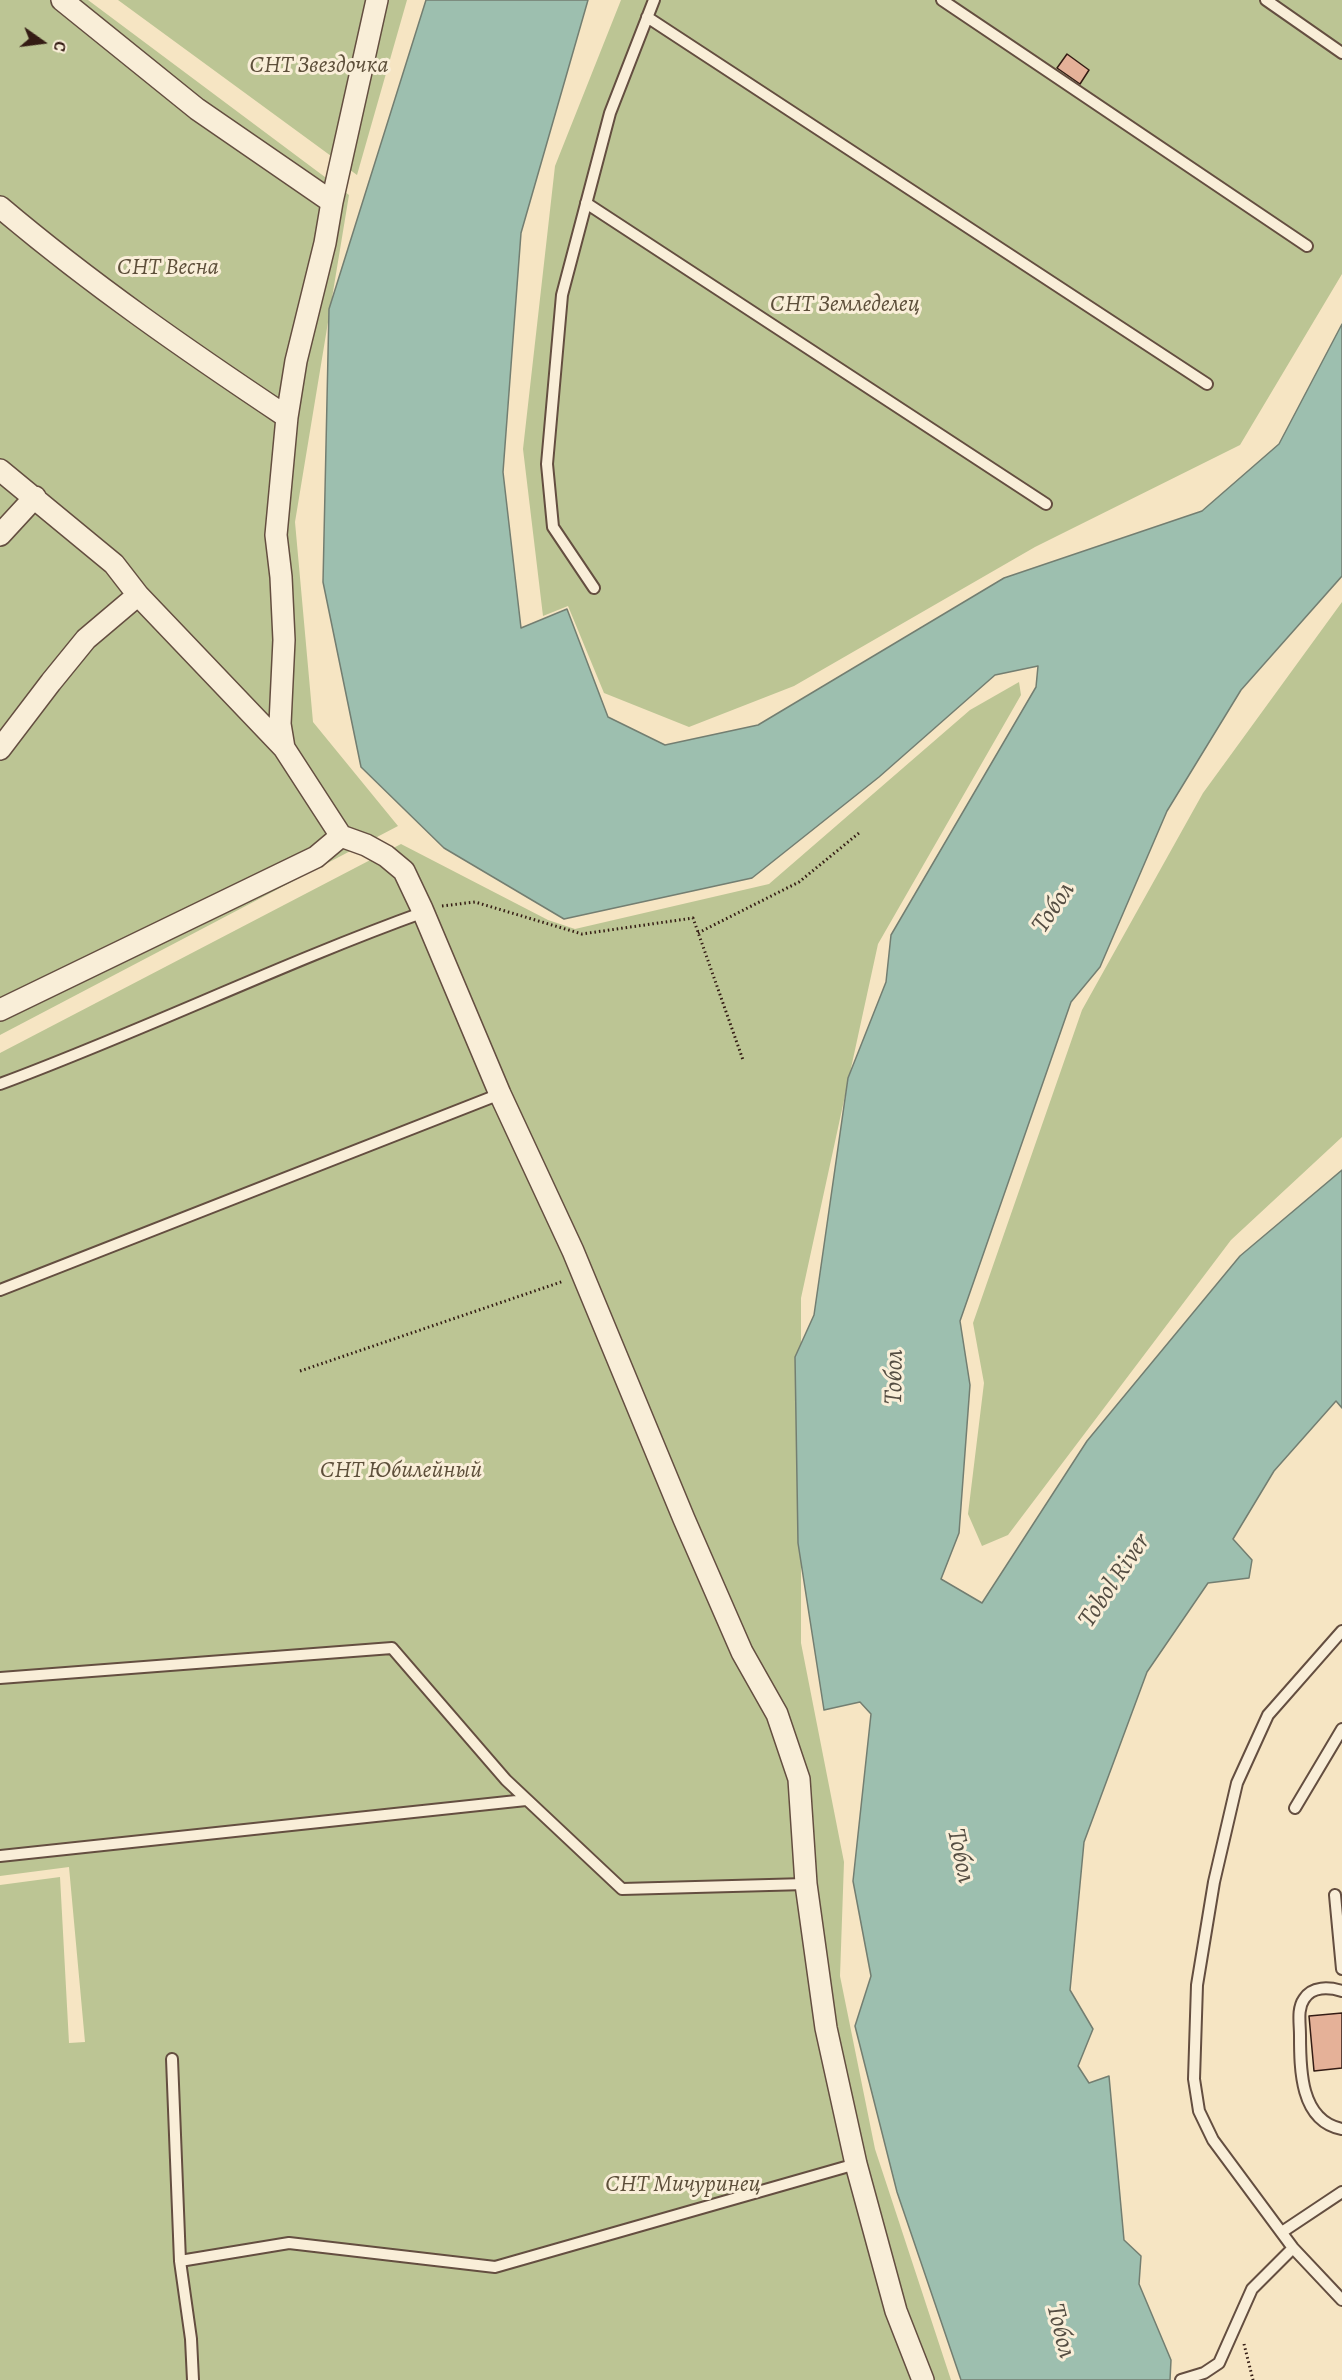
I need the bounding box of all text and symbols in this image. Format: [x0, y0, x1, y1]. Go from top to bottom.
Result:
north arrow [12, 12, 72, 72]
text: С [48, 39, 71, 54]
park label: СНТ Звездочка [249, 52, 389, 80]
park label: СНТ Весна [117, 254, 219, 282]
park label: СНТ Земледелец [770, 291, 920, 319]
water label: Тобол [1026, 877, 1082, 939]
water label: Тобол [879, 1349, 911, 1405]
park label: СНТ Юбилейный [320, 1457, 482, 1485]
water label: Tobol River [1072, 1528, 1158, 1634]
water label: Тобол [939, 1826, 981, 1886]
park label: СНТ Мичуринец [605, 2171, 761, 2199]
water label: Тобол [1038, 2301, 1082, 2361]

